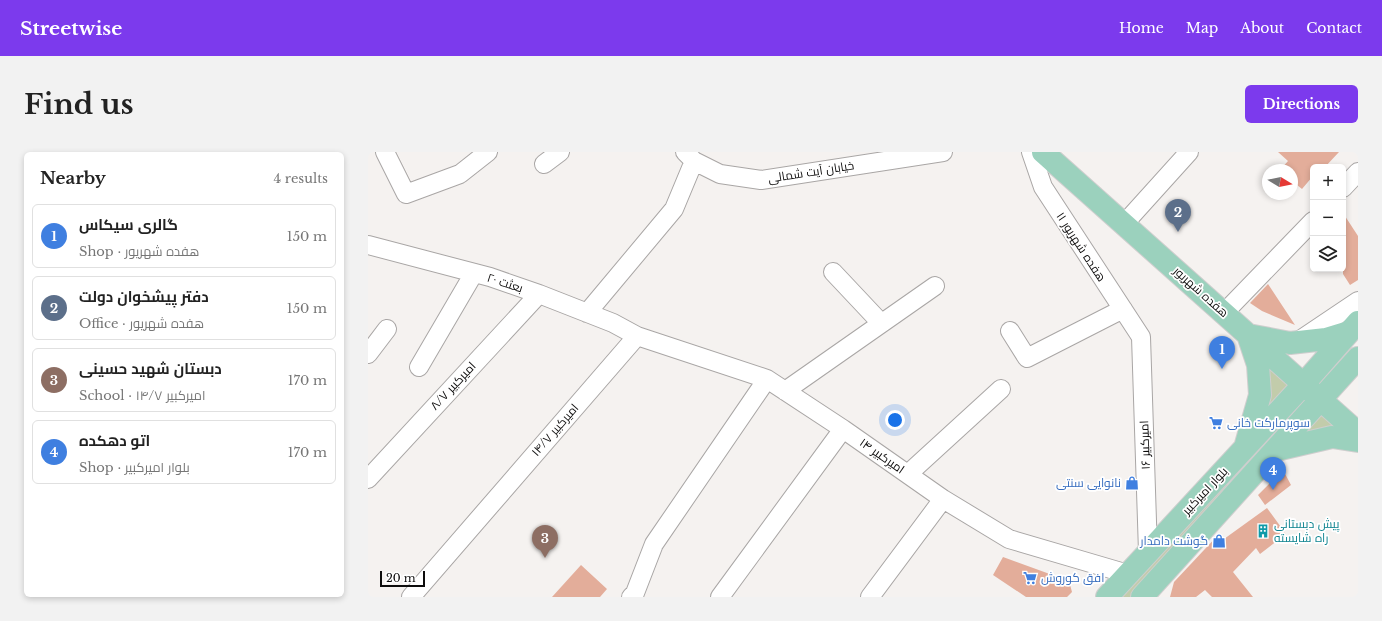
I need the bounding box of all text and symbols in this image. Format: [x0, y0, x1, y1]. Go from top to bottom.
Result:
text: Streetwise [20, 17, 122, 40]
text: Home [1119, 19, 1164, 37]
text: Map [1186, 19, 1218, 37]
text: About [1240, 19, 1284, 37]
text: Contact [1306, 19, 1362, 37]
button: Directions [1245, 85, 1358, 123]
text: Find us [24, 87, 134, 122]
street label: خیابان آیت شمالی [767, 157, 855, 186]
north arrow [1262, 164, 1298, 200]
map controls [1310, 164, 1346, 272]
button: + [1310, 164, 1346, 200]
text: Nearby [40, 168, 106, 189]
text: 4 results [274, 170, 328, 187]
pin: 2 [1165, 199, 1191, 232]
button: − [1310, 200, 1346, 236]
street label: هفده شهریور ۱۱ [1053, 209, 1109, 284]
text: گالری سیکاس [79, 215, 178, 234]
text: 1 [51, 228, 57, 245]
text: 150 m [287, 228, 327, 245]
button: layers [1310, 236, 1346, 272]
text: Shop · هفده شهریور [79, 243, 199, 260]
street label: هفده شهریور [1170, 262, 1232, 320]
street label: بعثت ۲۰ [485, 270, 525, 295]
text: دفتر پیشخوان دولت [79, 287, 209, 306]
text: 2 [50, 300, 58, 317]
text: 150 m [287, 300, 327, 317]
text: Office · هفده شهریور [79, 315, 204, 332]
pin: 1 [1209, 336, 1235, 369]
text: دبستان شهید حسینی [79, 359, 222, 378]
street label: امیرکبیر ۸/۷ [427, 359, 479, 413]
text: 3 [50, 372, 58, 389]
text: 170 m [288, 372, 327, 389]
text: School · امیرکبیر ۱۴/۷ [79, 387, 205, 404]
street label: امیرکبیر ۱۴/۷ [528, 400, 581, 459]
your location [885, 410, 905, 430]
supermarket icon: سوپرمارکت خانی [1208, 415, 1224, 431]
place label: سوپرمارکت خانی [1227, 415, 1310, 432]
street label: امیرکبیر ۱۶ [1136, 420, 1153, 470]
text: اتو دهکده [79, 431, 150, 450]
street label: امیرکبیر ۱۴ [857, 435, 908, 476]
text: 4 [50, 444, 58, 461]
text: 170 m [288, 444, 327, 461]
pin: 4 [1260, 457, 1286, 490]
text: Shop · بلوار امیرکبیر [79, 459, 190, 476]
street label: بلوار امیرکبیر [1178, 464, 1231, 518]
place label: نانوایی سنتی [1056, 475, 1121, 490]
shop icon: نانوایی سنتی [1124, 475, 1140, 491]
place label: پیش دبستانی راه شایسته [1274, 516, 1340, 545]
building icon: پیش دبستانی راه شایسته [1255, 523, 1271, 539]
pin: 3 [532, 525, 558, 558]
place label: گوشت دامدار [1139, 533, 1208, 548]
shop icon: گوشت دامدار [1211, 533, 1227, 549]
scale bar [380, 569, 425, 588]
supermarket icon: افق کوروش [1022, 570, 1038, 586]
place label: افق کوروش [1041, 570, 1104, 585]
text: 20 m [386, 571, 416, 585]

